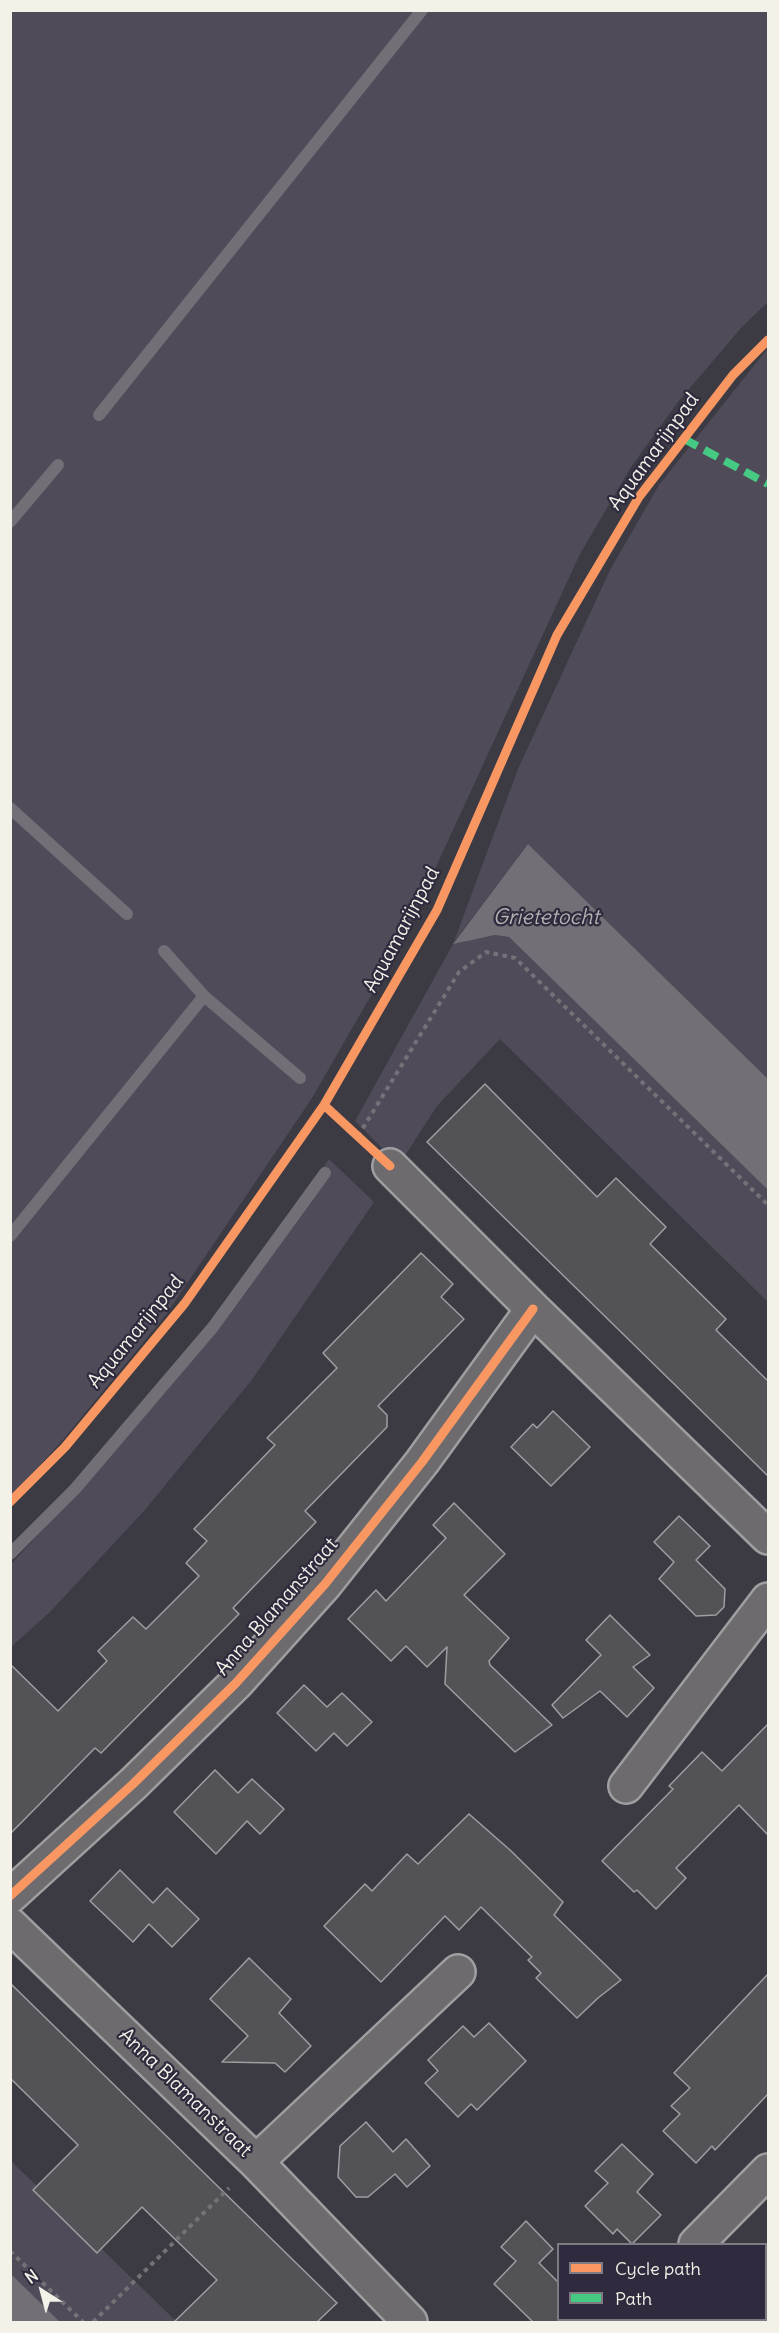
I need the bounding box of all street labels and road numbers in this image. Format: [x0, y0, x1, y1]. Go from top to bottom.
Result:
street label: Aquamarijnpad [603, 389, 705, 515]
street label: Aquamarijnpad [359, 863, 445, 997]
street label: Aquamarijnpad [83, 1270, 189, 1394]
street label: Anna Blamanstraat [211, 1533, 343, 1681]
street label: Anna Blamanstraat [114, 2024, 256, 2162]

